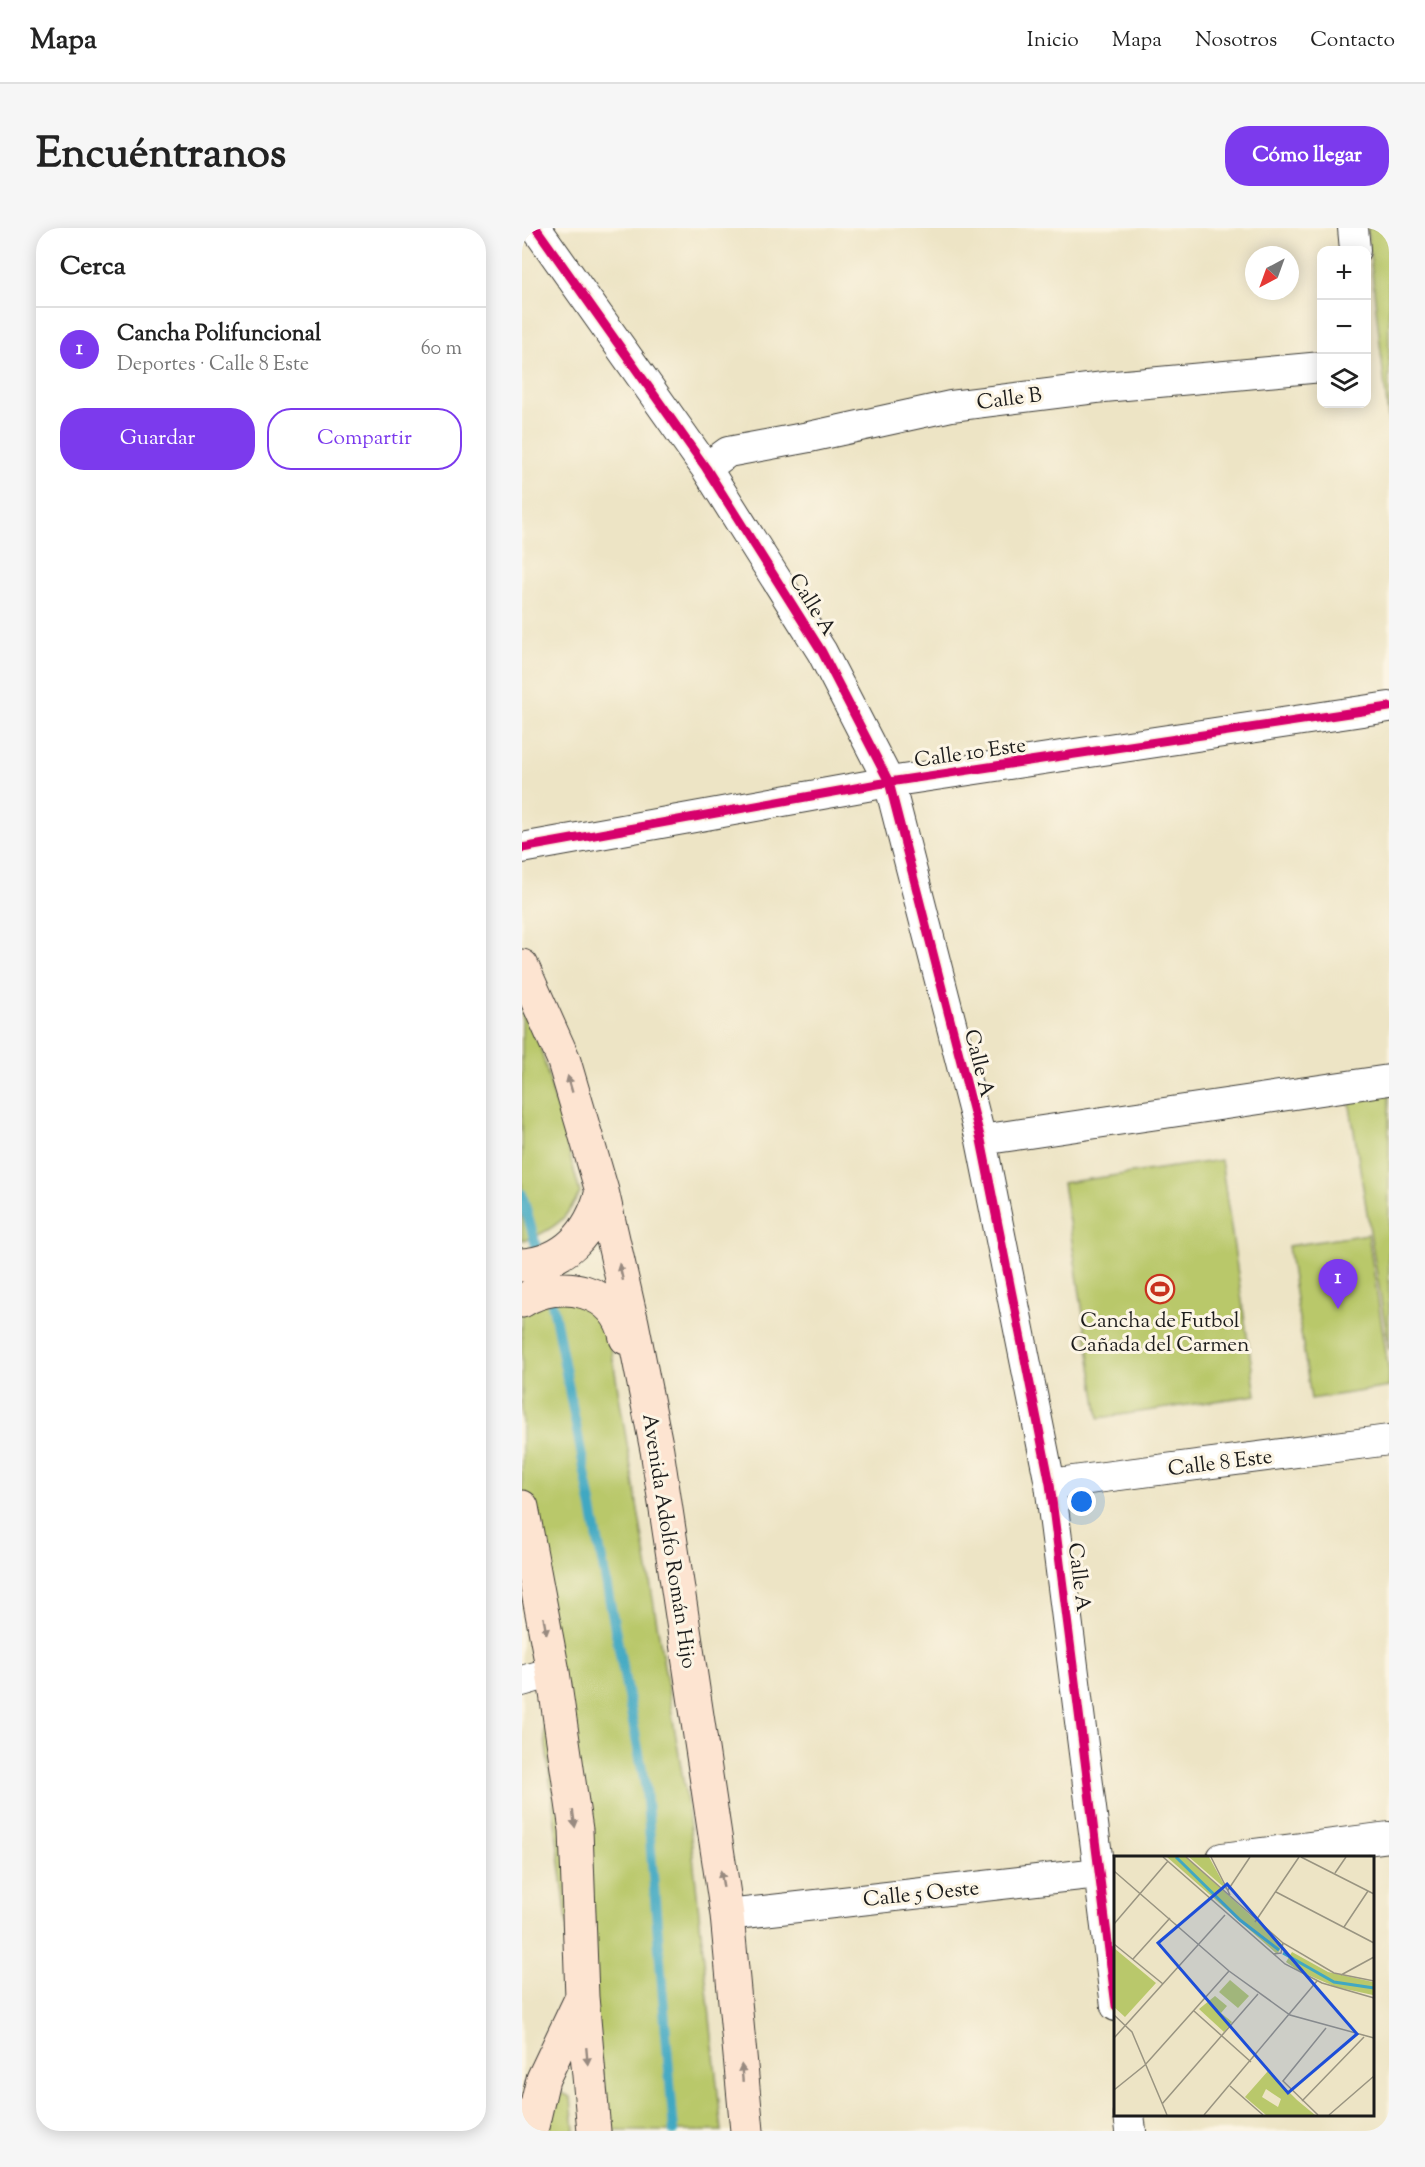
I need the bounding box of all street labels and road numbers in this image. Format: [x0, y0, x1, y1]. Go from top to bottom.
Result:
street label: Calle B [975, 381, 1043, 419]
street label: Calle A [780, 568, 842, 642]
street label: Calle 10 Este [912, 731, 1028, 777]
street label: Calle A [955, 1026, 1001, 1101]
street label: Avenida Adolfo Román Hijo [633, 1412, 703, 1671]
street label: Calle 8 Este [1166, 1443, 1274, 1485]
street label: Calle A [1059, 1541, 1097, 1613]
street label: Calle 5 Oeste [862, 1874, 981, 1916]

